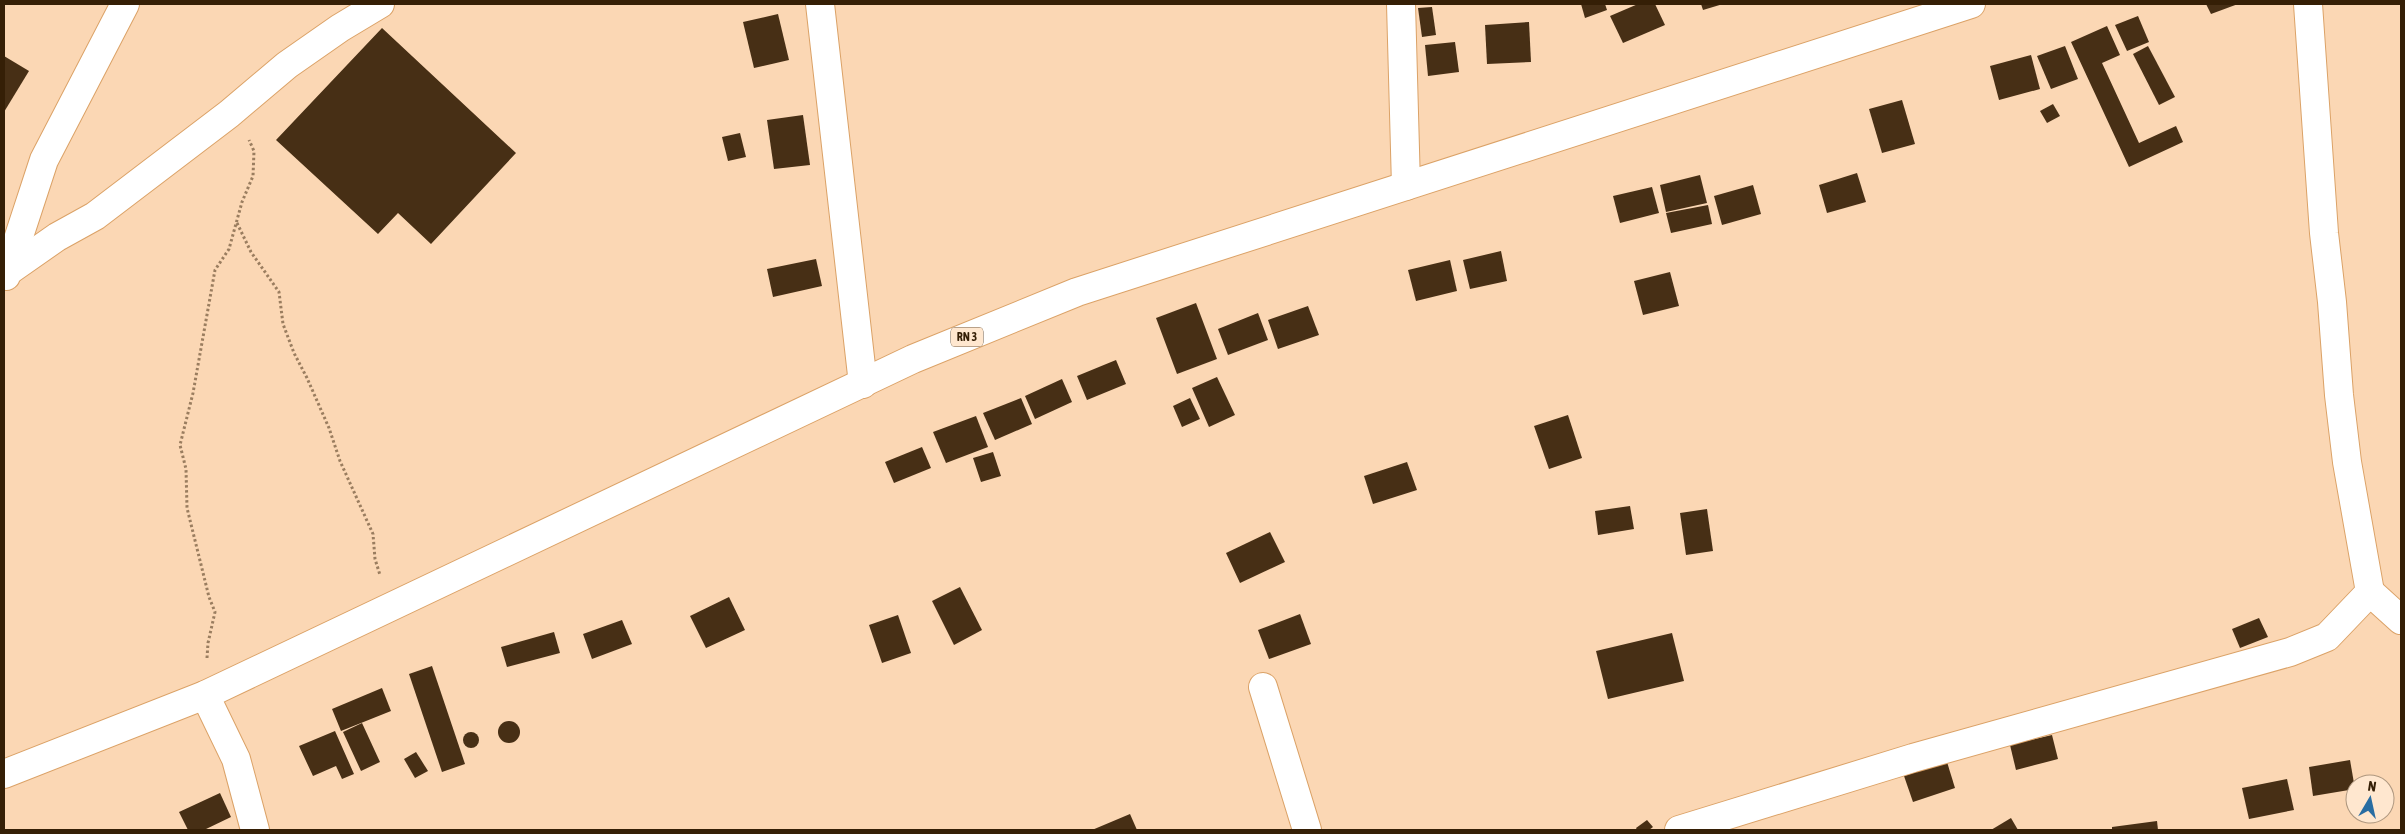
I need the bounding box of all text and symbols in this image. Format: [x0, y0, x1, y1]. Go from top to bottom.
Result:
road number: RN 3 [951, 328, 983, 347]
north arrow [2345, 774, 2395, 824]
text: N [2367, 778, 2377, 795]

